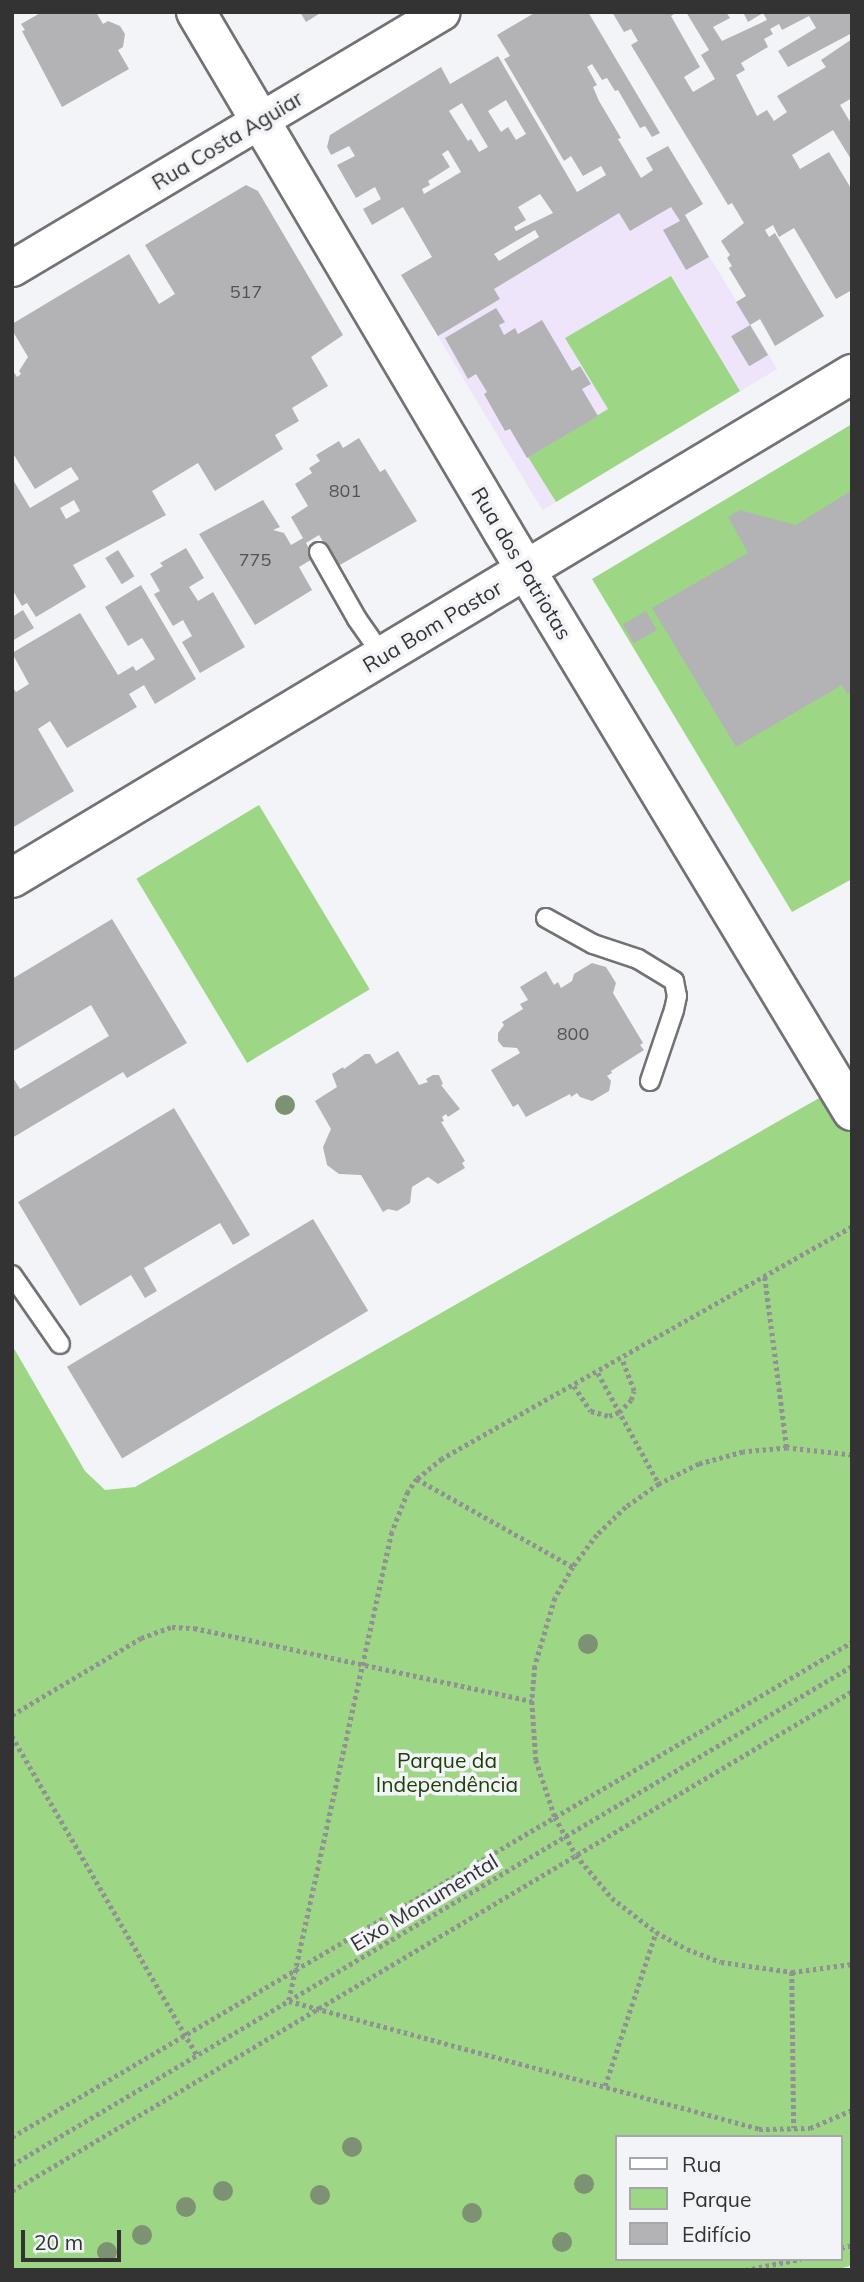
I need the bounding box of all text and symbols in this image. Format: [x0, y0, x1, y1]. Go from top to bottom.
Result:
street label: Rua Costa Aguiar [147, 85, 307, 195]
house number: 517 [230, 281, 262, 303]
house number: 801 [329, 480, 361, 502]
street label: Rua dos Patriotas [467, 482, 577, 644]
house number: 775 [239, 549, 271, 571]
street label: Rua Bom Pastor [358, 575, 506, 677]
house number: 800 [557, 1023, 589, 1045]
park label: Parque da Independência [376, 1747, 518, 1797]
street label: Eixo Monumental [346, 1848, 502, 1956]
legend [616, 2135, 843, 2261]
text: Rua [682, 2151, 721, 2177]
text: Parque [682, 2186, 751, 2212]
scale bar [24, 2216, 124, 2260]
text: Edifício [682, 2221, 751, 2247]
text: 20 m [34, 2229, 83, 2255]

